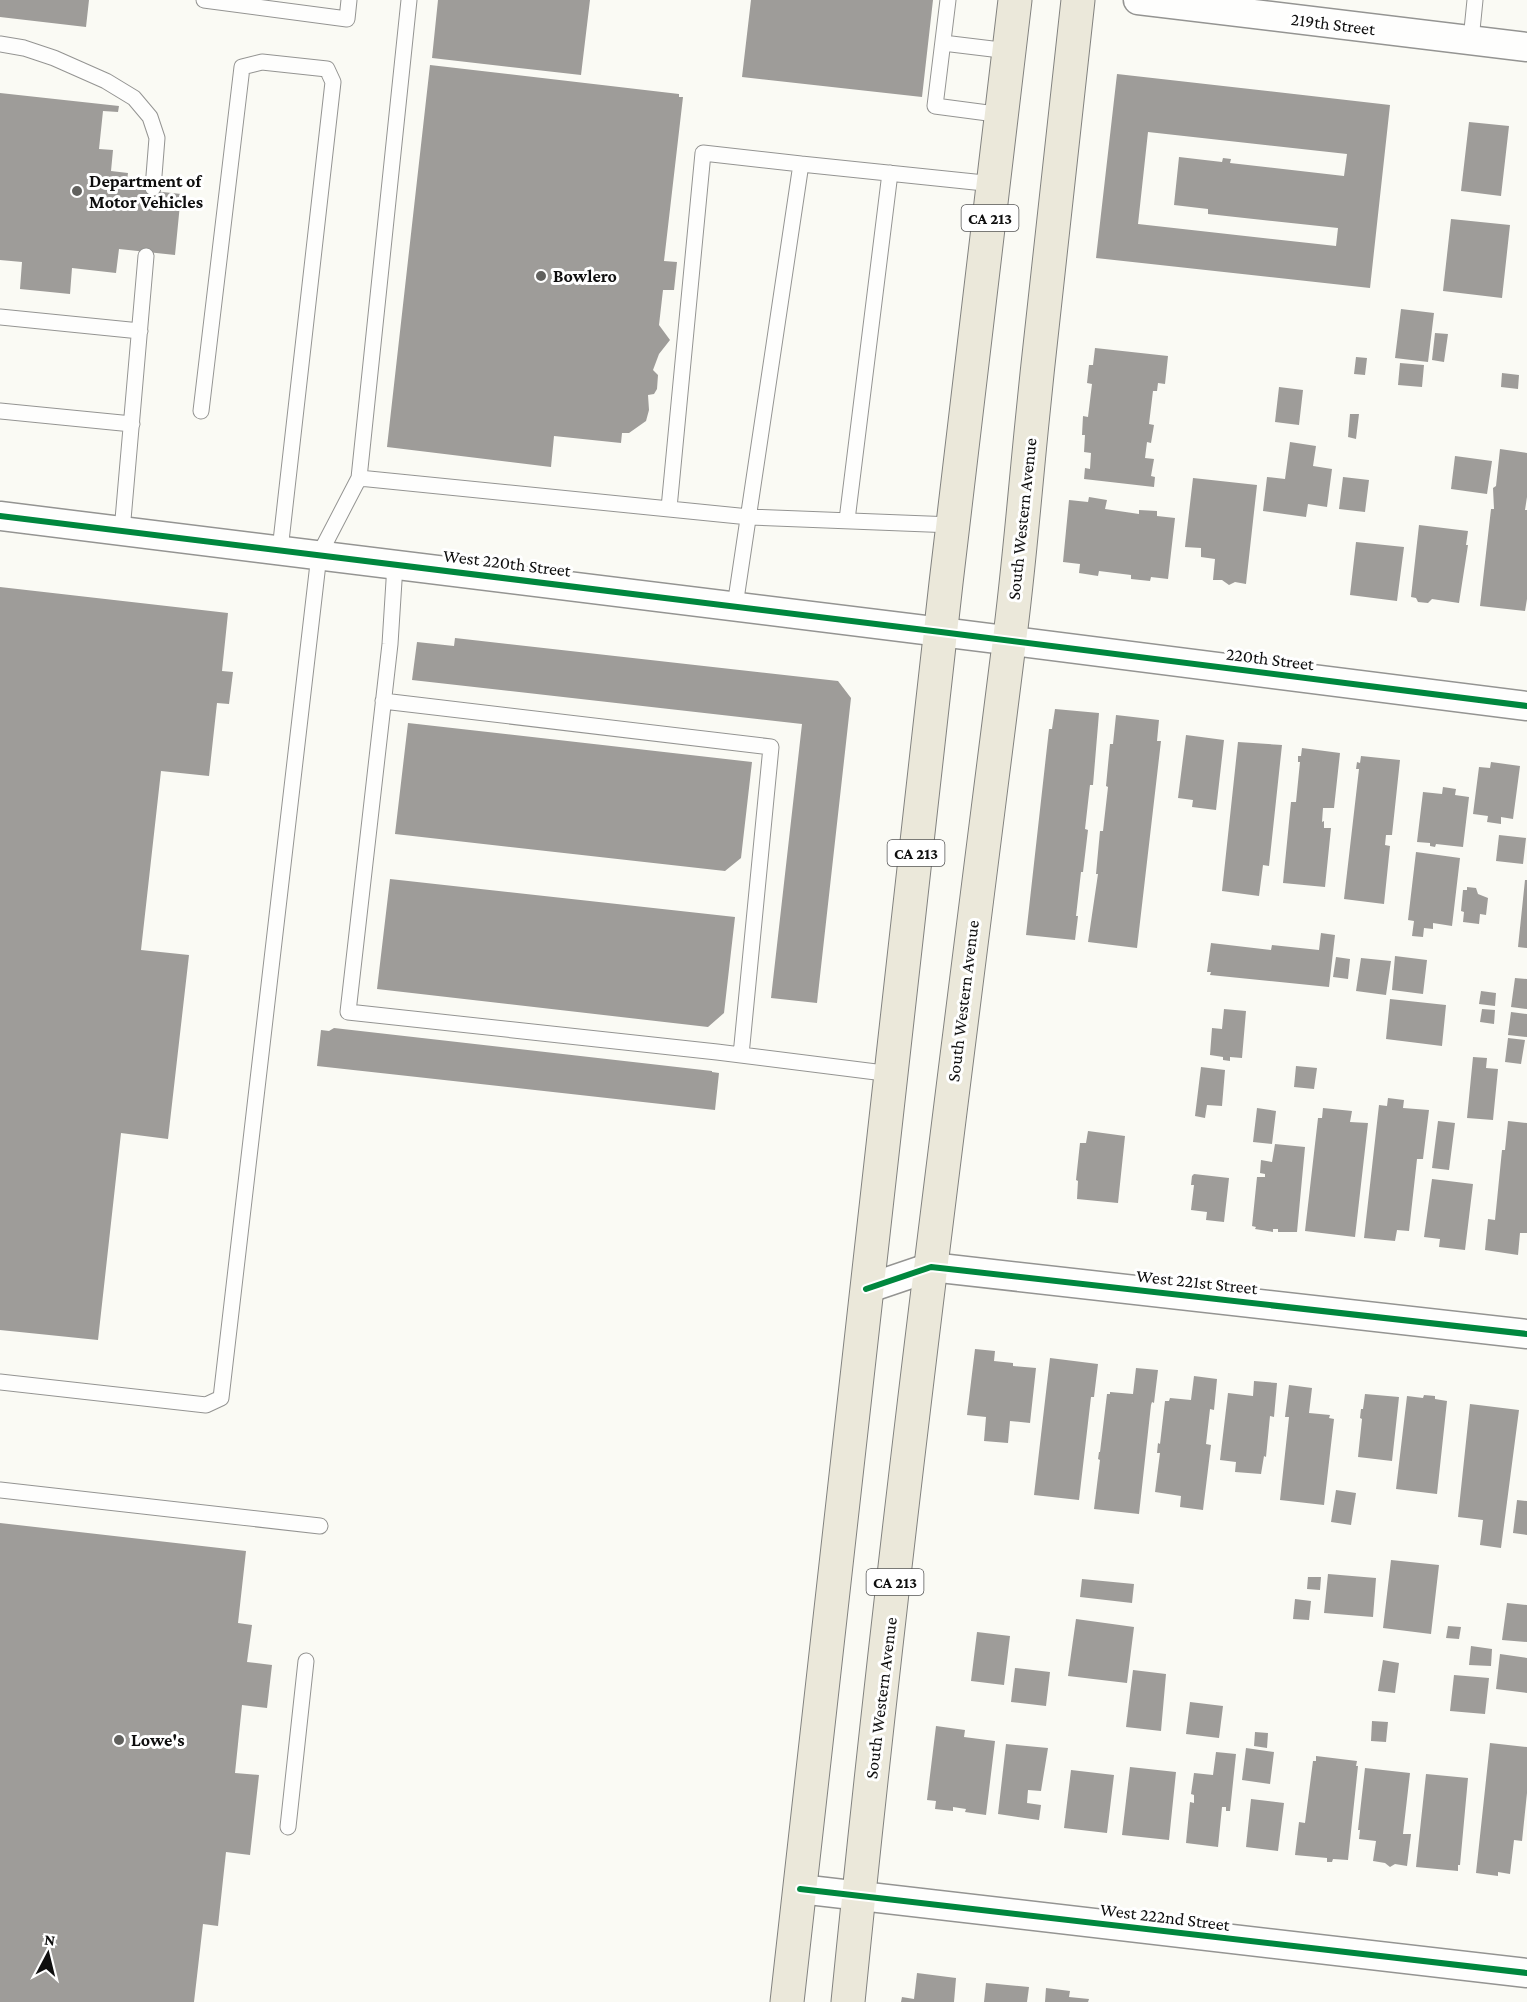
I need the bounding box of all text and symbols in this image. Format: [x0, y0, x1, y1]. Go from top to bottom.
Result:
street label: 219th Street [1290, 9, 1377, 39]
place label: Department of Motor Vehicles [89, 171, 203, 212]
marker: Department of Motor Vehicles [70, 184, 84, 198]
road number: CA 213 [962, 205, 1018, 231]
place label: Bowlero [553, 266, 617, 286]
marker: Bowlero [534, 269, 548, 283]
street label: South Western Avenue [1004, 437, 1040, 601]
street label: West 220th Street [442, 545, 573, 581]
street label: 220th Street [1225, 644, 1316, 674]
road number: CA 213 [888, 840, 944, 866]
street label: South Western Avenue [943, 919, 983, 1083]
street label: West 221st Street [1135, 1266, 1260, 1298]
road number: CA 213 [866, 1569, 924, 1595]
street label: South Western Avenue [861, 1616, 901, 1780]
place label: Lowe's [131, 1730, 185, 1750]
marker: Lowe's [112, 1733, 126, 1747]
street label: West 222nd Street [1099, 1899, 1232, 1935]
north arrow [18, 1924, 78, 1984]
text: N [43, 1931, 56, 1949]

